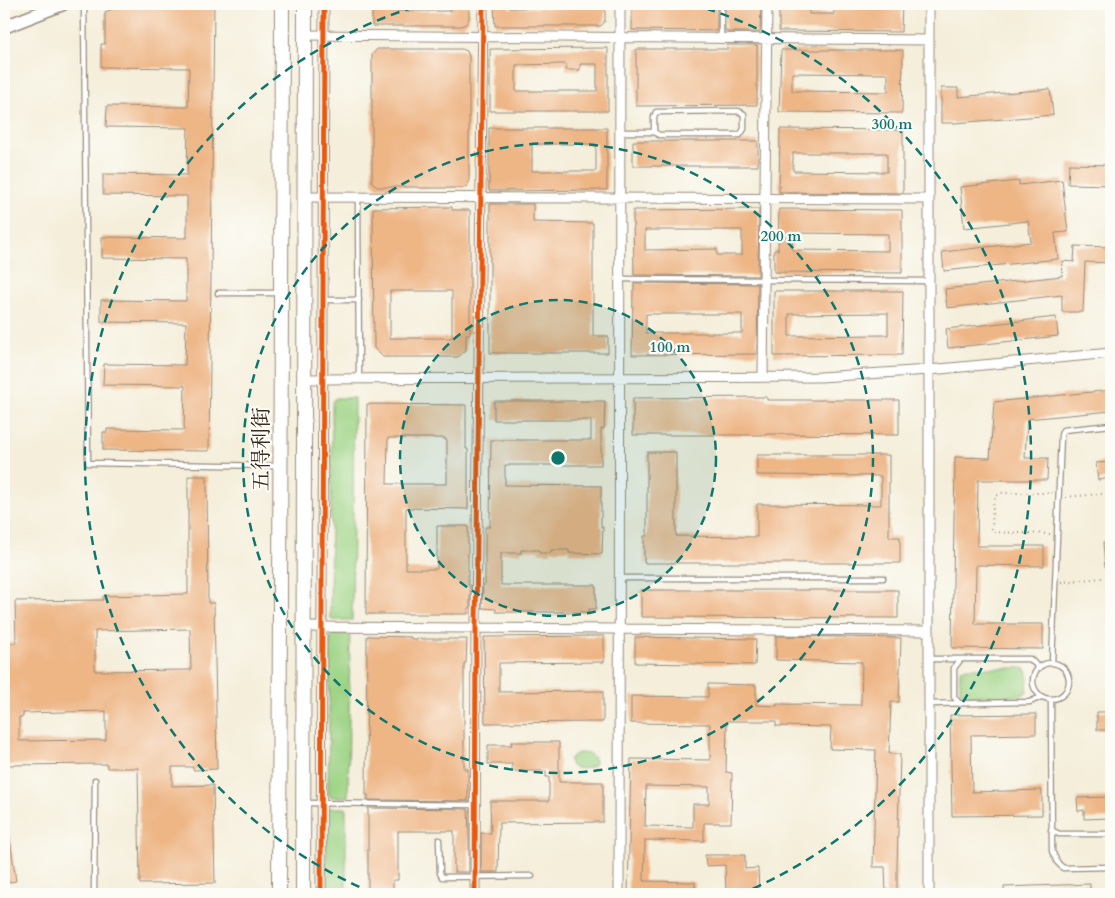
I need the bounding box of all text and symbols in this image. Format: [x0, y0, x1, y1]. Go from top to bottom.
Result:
text: 300 m [872, 114, 913, 134]
text: 200 m [761, 226, 802, 246]
text: 100 m [650, 337, 691, 357]
street label: 五得利街 [247, 407, 276, 491]
centre of rings [549, 449, 567, 467]

